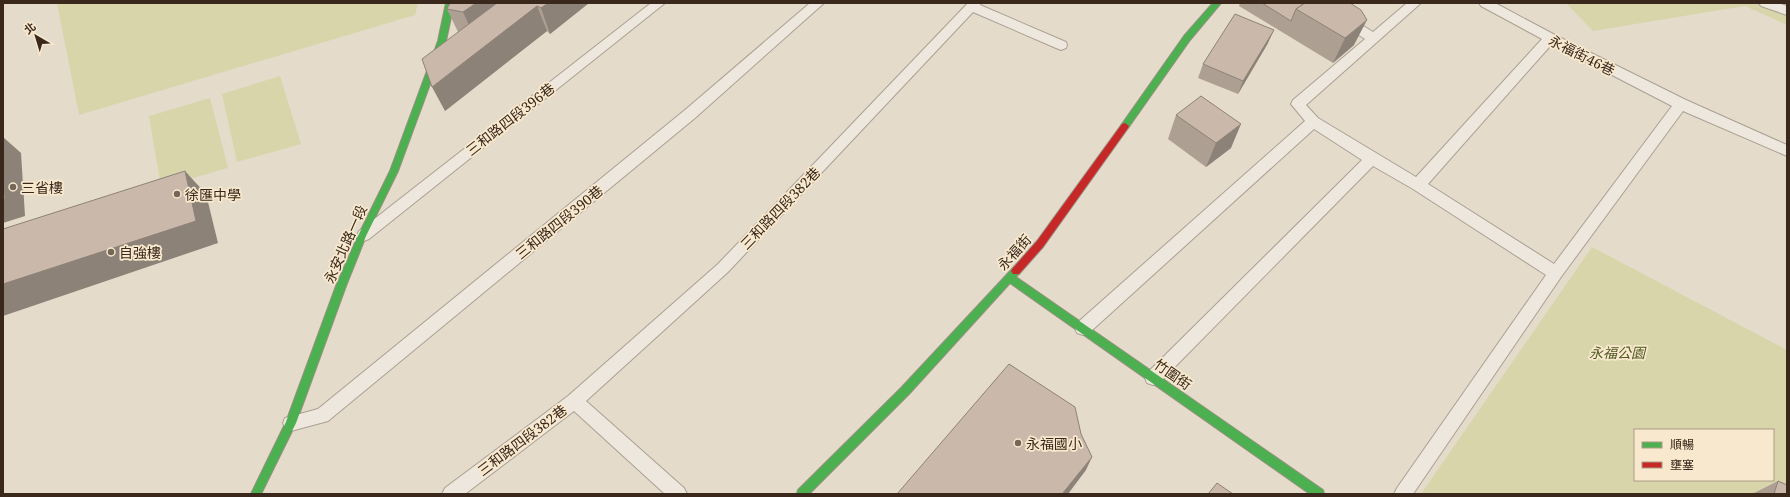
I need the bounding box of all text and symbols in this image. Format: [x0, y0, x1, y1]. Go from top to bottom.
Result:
north arrow [16, 16, 56, 56]
text: 北 [21, 18, 38, 37]
street label: 永福街46巷 [1546, 30, 1618, 80]
street label: 三和路四段396巷 [462, 78, 558, 160]
street label: 三和路四段382巷 [736, 163, 824, 253]
place label: 三省樓 [21, 178, 63, 197]
street label: 三和路四段390巷 [511, 181, 607, 263]
marker: 三省樓 [8, 182, 18, 192]
place label: 徐匯中學 [185, 185, 241, 204]
marker: 徐匯中學 [172, 189, 182, 199]
street label: 永安北路一段 [319, 202, 371, 286]
street label: 永福街 [993, 230, 1035, 274]
place label: 自強樓 [119, 243, 161, 262]
marker: 自強樓 [106, 247, 116, 257]
park label: 永福公園 [1589, 343, 1647, 362]
street label: 竹圍街 [1150, 354, 1196, 394]
street label: 三和路四段382巷 [473, 400, 571, 480]
legend [1634, 429, 1774, 481]
place label: 永福國小 [1026, 434, 1082, 453]
text: 順暢 [1670, 436, 1694, 453]
marker: 永福國小 [1013, 438, 1023, 448]
text: 壅塞 [1670, 456, 1694, 473]

